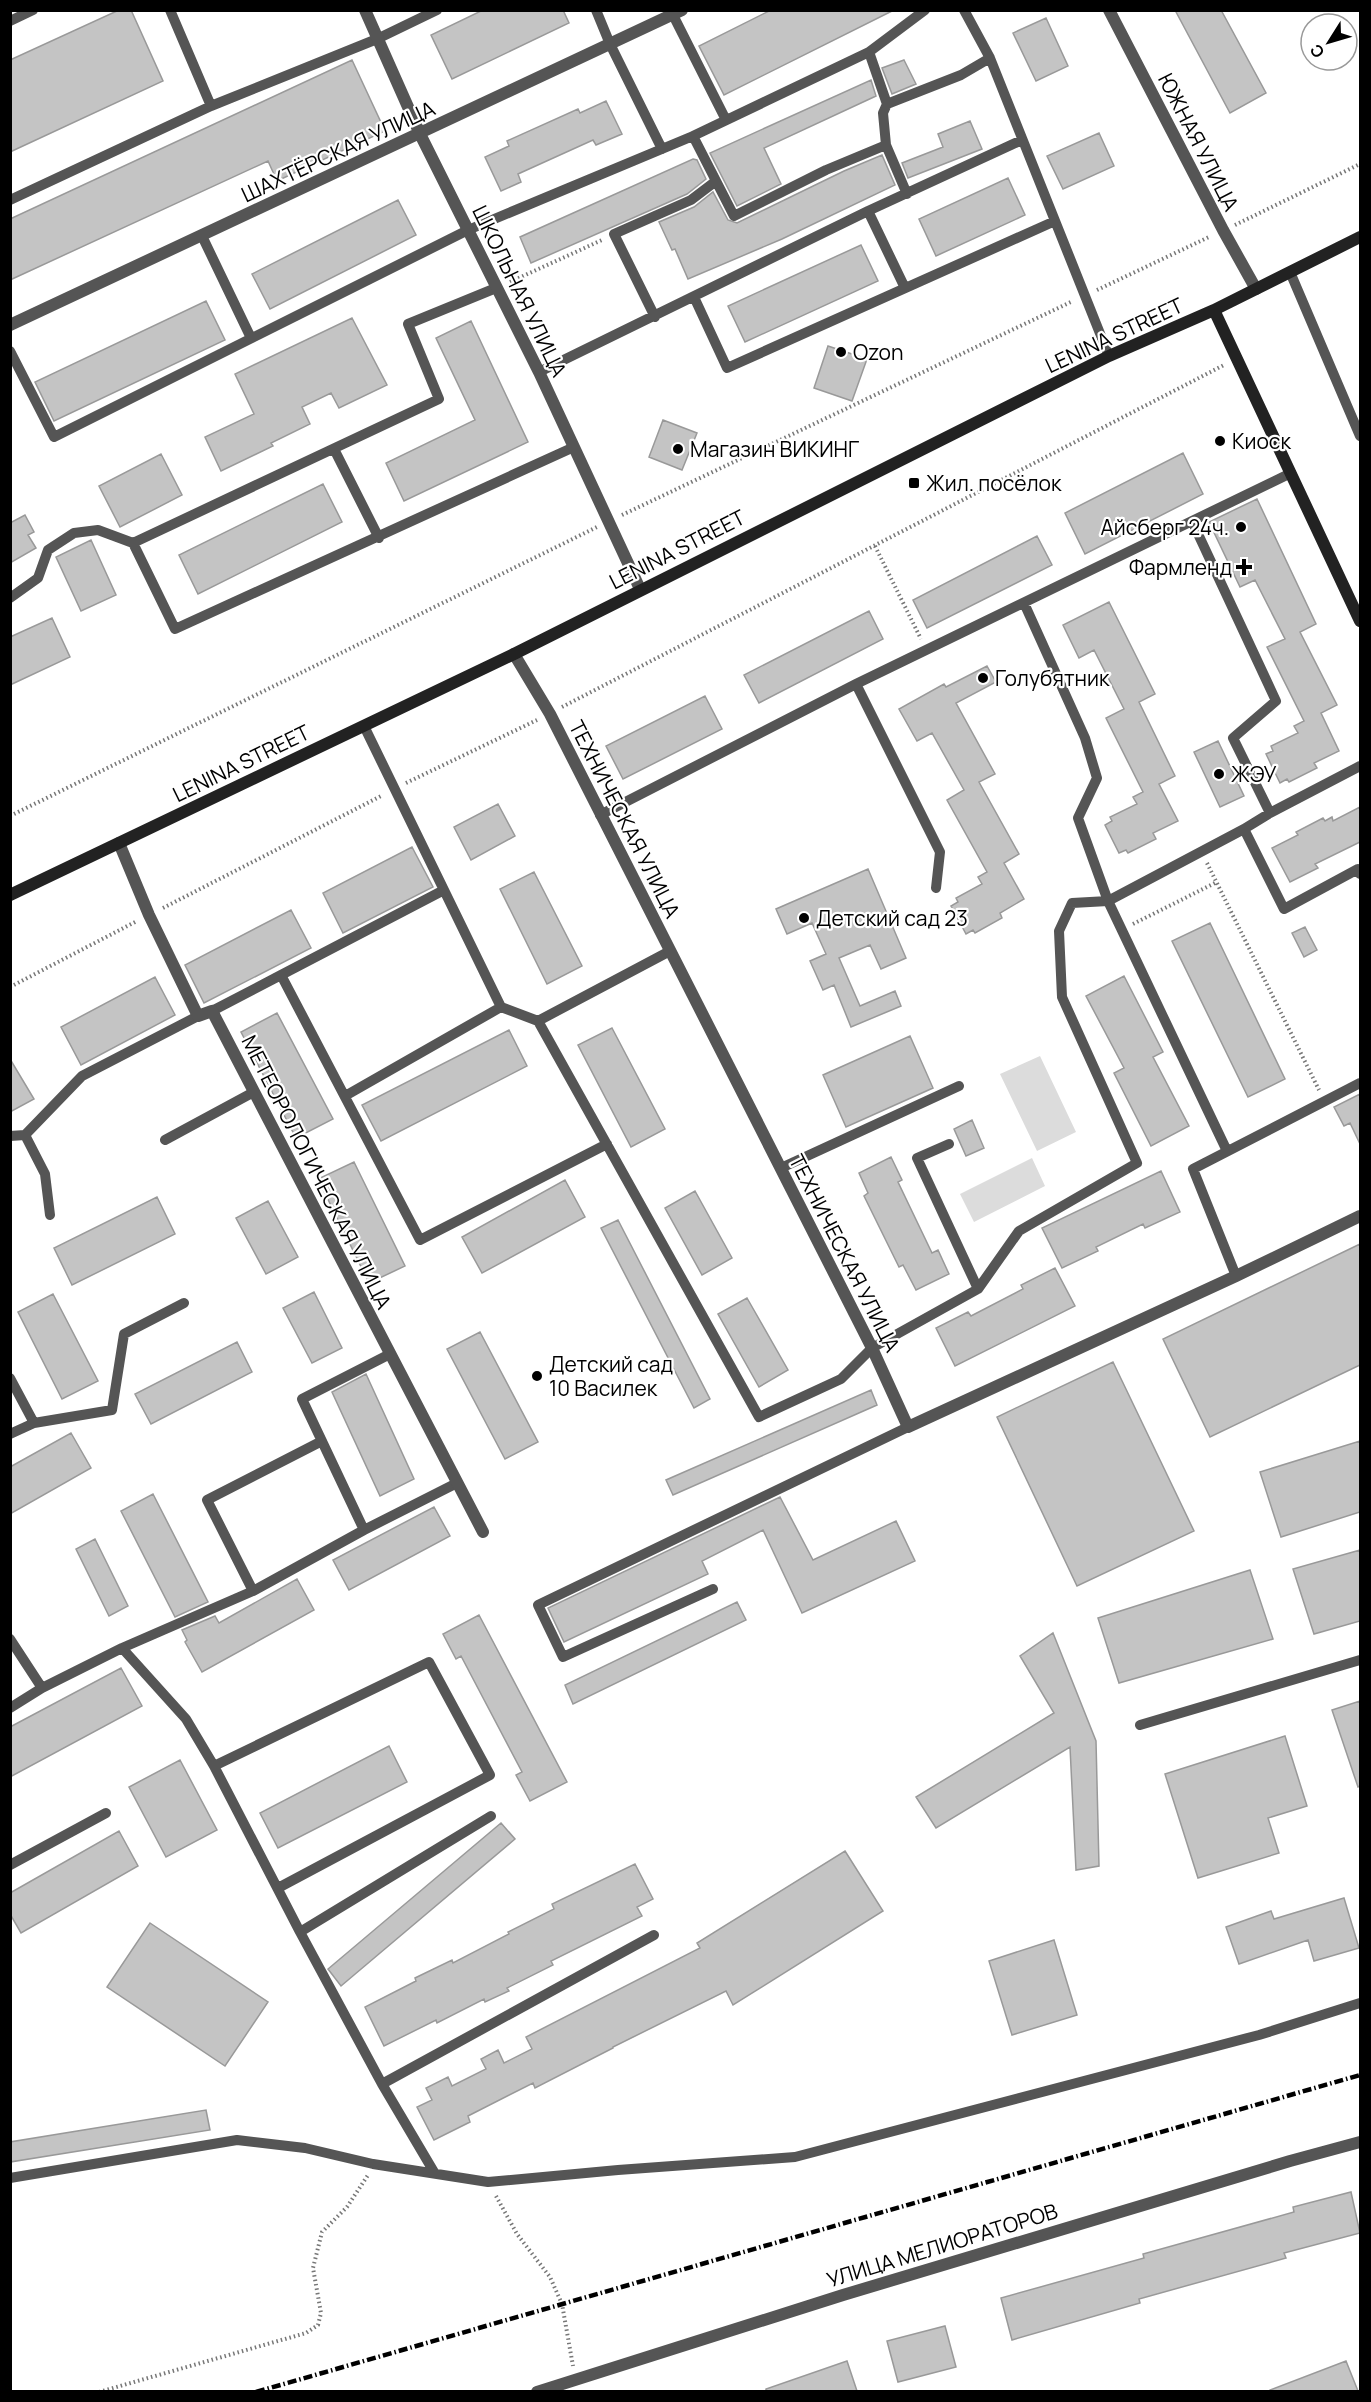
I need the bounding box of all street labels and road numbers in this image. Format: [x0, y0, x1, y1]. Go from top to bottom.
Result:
street label: ЮЖНАЯ УЛИЦА [1152, 68, 1246, 216]
street label: ШАХТЁРСКАЯ УЛИЦА [237, 94, 439, 208]
street label: ШКОЛЬНАЯ УЛИЦА [466, 201, 574, 381]
street label: LENINA STREET [1041, 291, 1188, 379]
street label: LENINA STREET [604, 502, 750, 595]
street label: ТЕХНИЧЕСКАЯ УЛИЦА [563, 715, 687, 923]
street label: LENINA STREET [168, 718, 315, 808]
street label: МЕТЕОРОЛОГИЧЕСКАЯ УЛИЦА [236, 1030, 398, 1314]
street label: ТЕХНИЧЕСКАЯ УЛИЦА [783, 1149, 907, 1357]
street label: УЛИЦА МЕЛИОРАТОРОВ [823, 2197, 1061, 2293]

